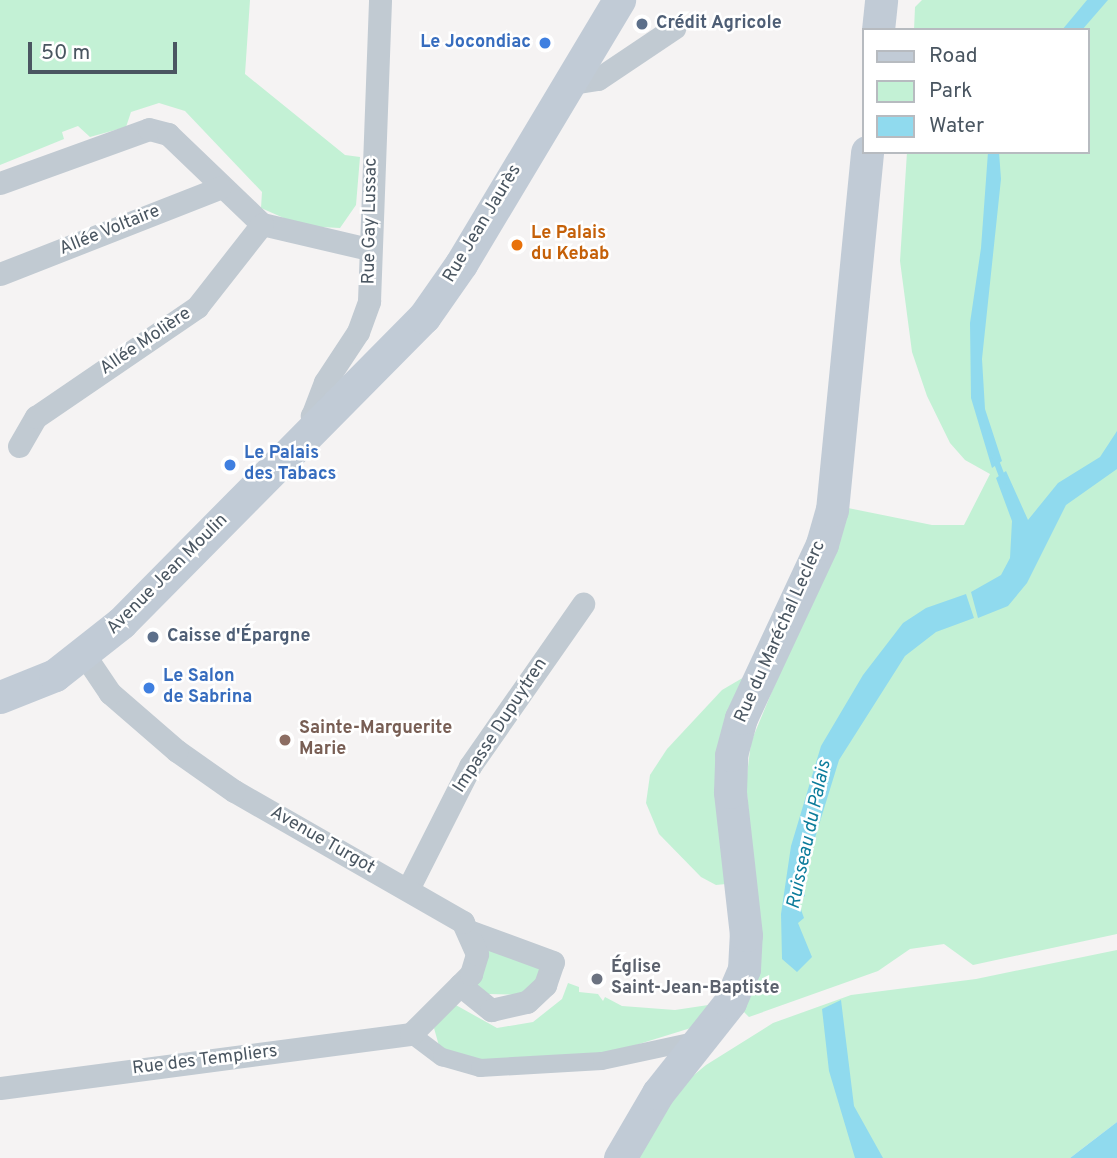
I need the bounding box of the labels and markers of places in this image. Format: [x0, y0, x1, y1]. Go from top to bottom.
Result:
place label: Crédit Agricole [656, 13, 782, 35]
marker: Crédit Agricole [634, 16, 650, 32]
place label: Le Jocondiac [420, 32, 531, 54]
marker: Le Jocondiac [537, 35, 553, 51]
place label: Le Palais du Kebab [531, 224, 609, 266]
marker: Le Palais du Kebab [509, 237, 525, 253]
place label: Le Palais des Tabacs [244, 444, 336, 486]
marker: Le Palais des Tabacs [222, 457, 238, 473]
place label: Caisse d'Épargne [167, 626, 310, 648]
marker: Caisse d'Épargne [145, 629, 161, 645]
place label: Le Salon de Sabrina [163, 667, 252, 710]
marker: Le Salon de Sabrina [141, 680, 157, 696]
place label: Sainte-Marguerite Marie [299, 719, 452, 762]
marker: Sainte-Marguerite Marie [277, 732, 293, 748]
place label: Église Saint-Jean-Baptiste [611, 958, 779, 1000]
marker: Église Saint-Jean-Baptiste [589, 971, 605, 987]

